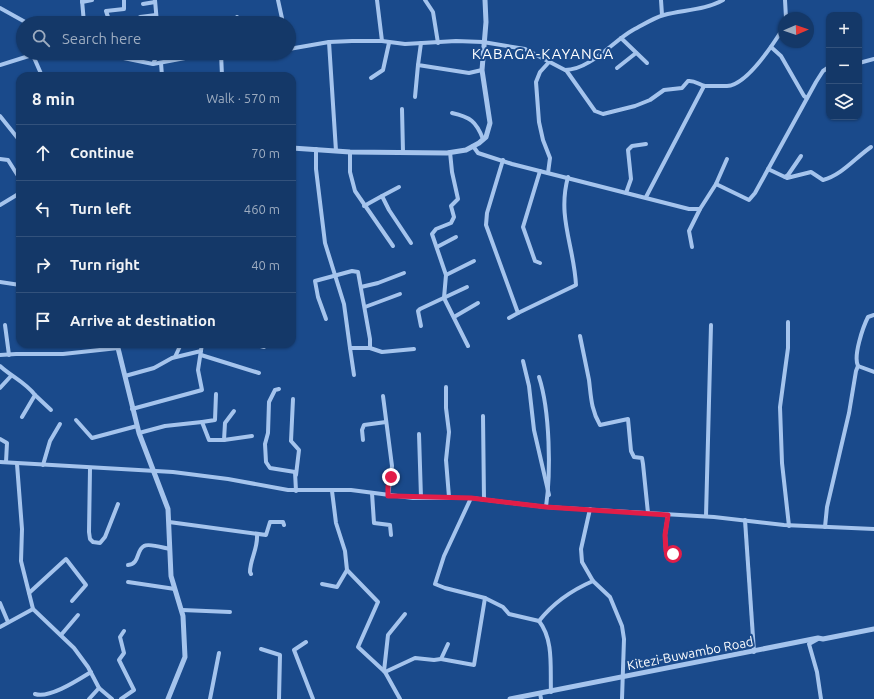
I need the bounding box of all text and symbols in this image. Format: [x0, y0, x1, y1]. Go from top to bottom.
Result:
north arrow [778, 12, 814, 48]
map controls [826, 12, 862, 120]
button: + [826, 12, 862, 48]
search box [16, 16, 296, 60]
icon: search [30, 27, 52, 49]
text: Search here [62, 30, 141, 47]
district label: KABAGA-KAYANGA [472, 45, 614, 62]
button: − [826, 48, 862, 84]
button: layers [826, 84, 862, 120]
text: 8 min [32, 89, 75, 108]
text: Walk · 570 m [206, 91, 280, 105]
icon: ahead [32, 142, 54, 164]
text: Continue [70, 144, 134, 161]
text: 70 m [251, 146, 280, 160]
icon: left [32, 198, 54, 220]
text: Turn left [70, 200, 131, 217]
text: 460 m [244, 202, 280, 216]
icon: right [32, 254, 54, 276]
text: Turn right [70, 256, 140, 273]
text: 40 m [251, 258, 280, 272]
icon: arrive [32, 310, 54, 332]
text: Arrive at destination [70, 312, 216, 329]
route end [382, 468, 400, 486]
route start [664, 545, 682, 563]
street label: Kitezi-Buwambo Road [626, 634, 754, 672]

